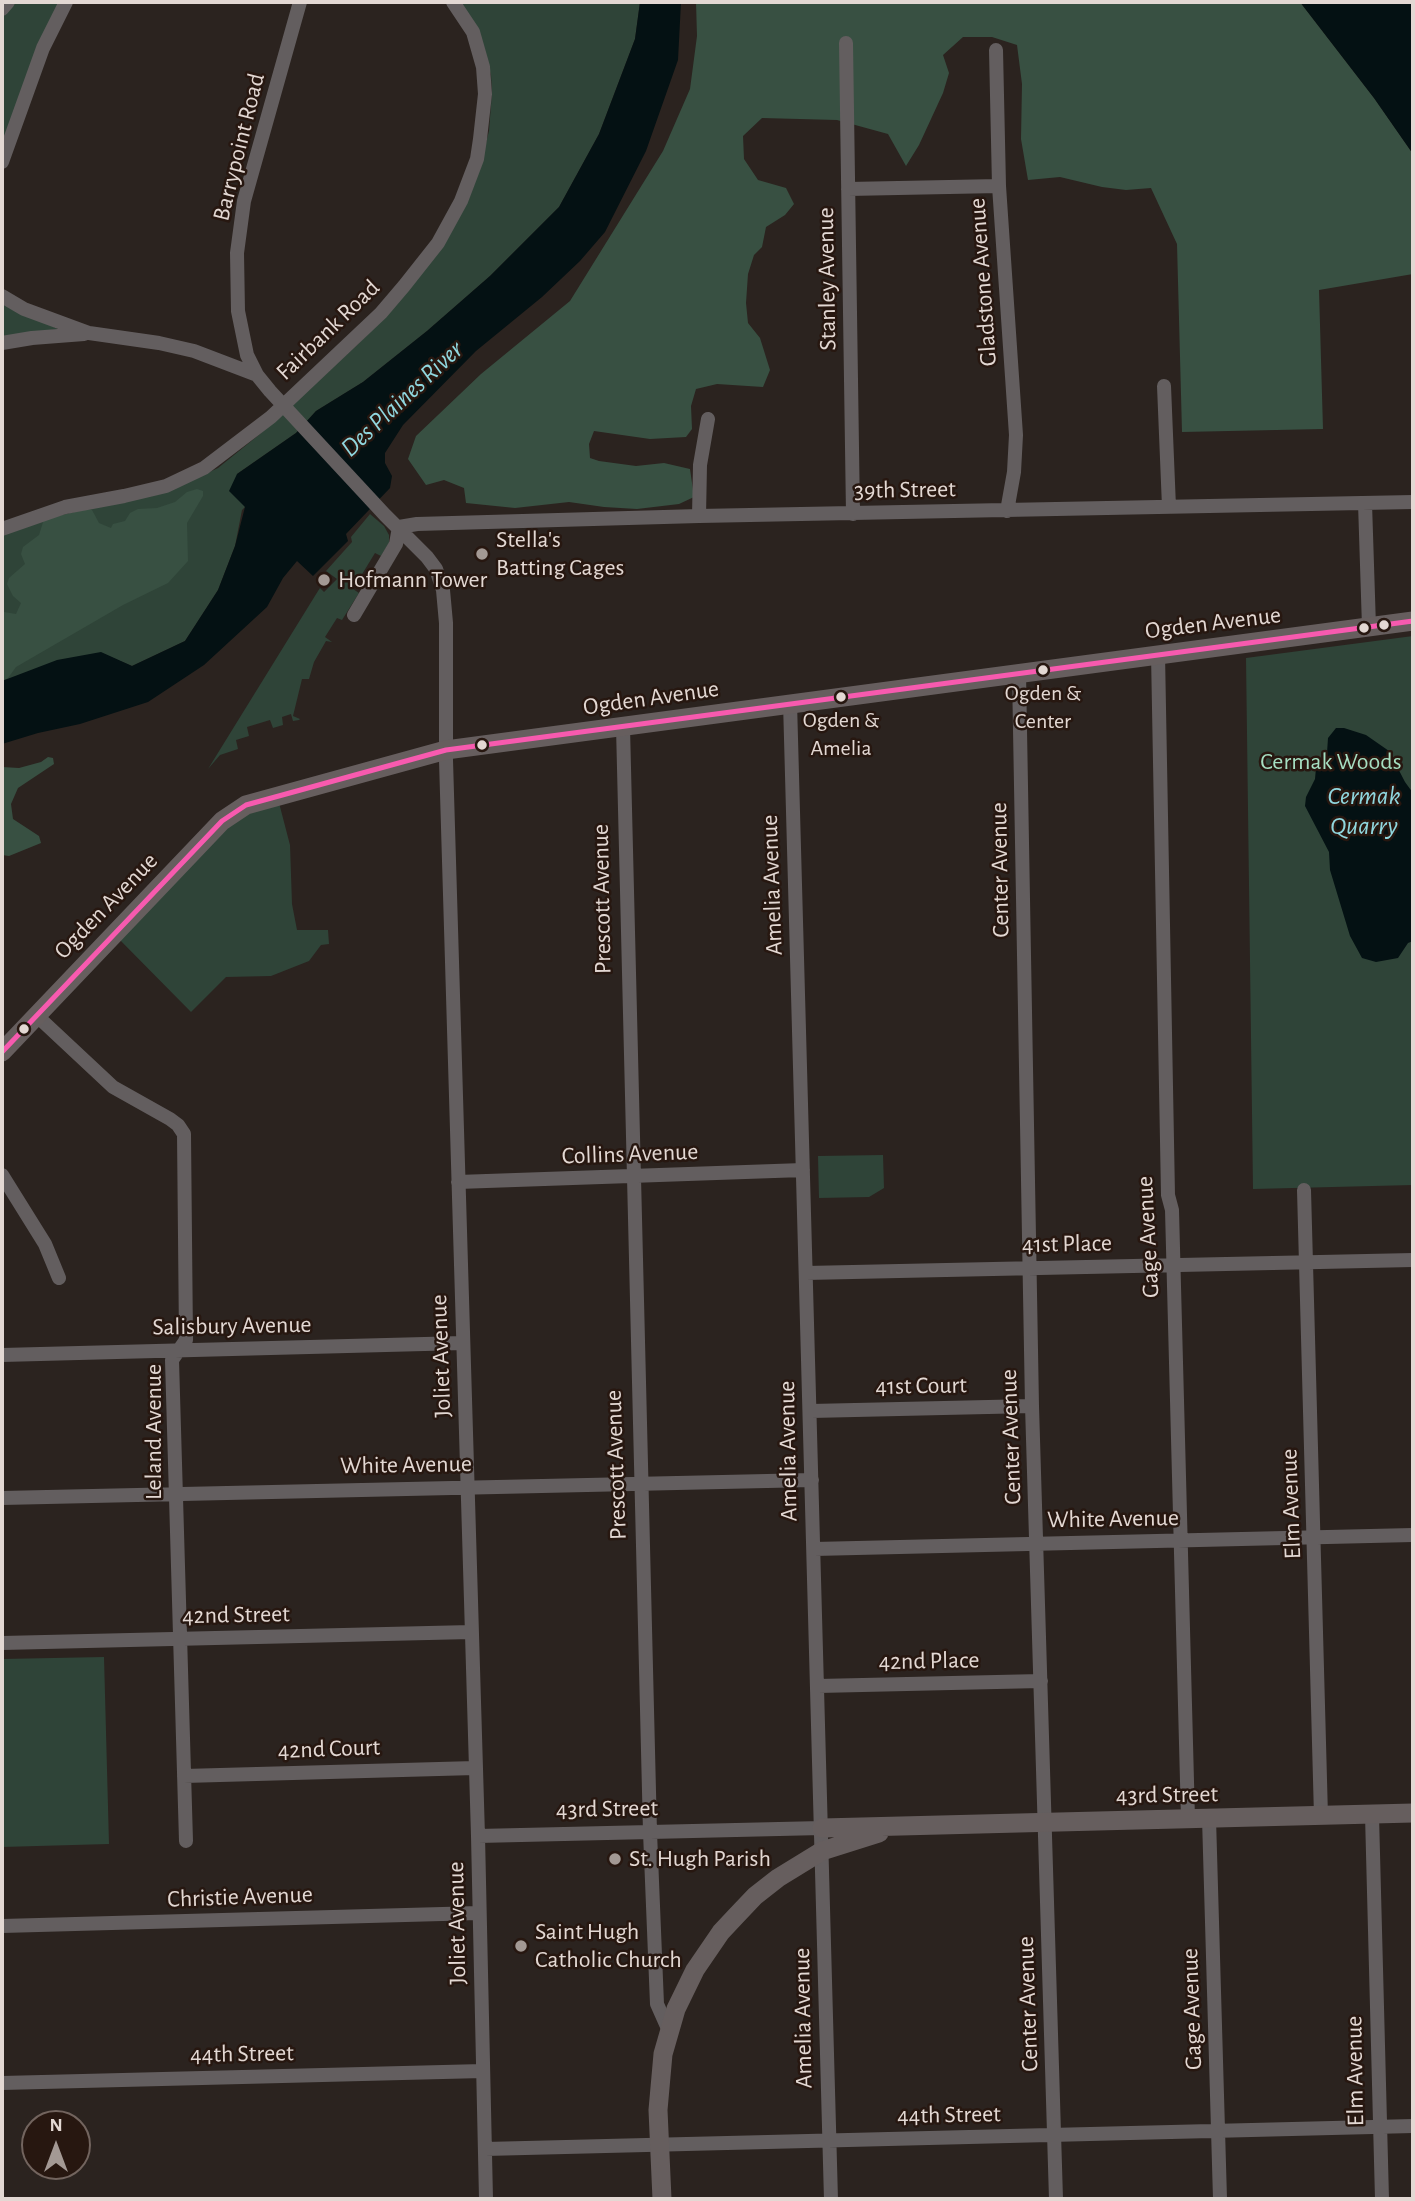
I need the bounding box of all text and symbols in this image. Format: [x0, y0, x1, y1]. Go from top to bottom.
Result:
street label: Barrypoint Road [207, 70, 271, 224]
street label: Gladstone Avenue [963, 197, 1003, 367]
street label: Stanley Avenue [811, 207, 843, 351]
street label: Fairbank Road [270, 274, 386, 386]
water label: Des Plaines River [334, 334, 470, 464]
street label: 39th Street [854, 475, 956, 505]
place label: Stella's Batting Cages [496, 526, 624, 582]
marker: Stella's Batting Cages [474, 546, 490, 562]
place label: Hofmann Tower [338, 566, 487, 594]
marker: Hofmann Tower [316, 572, 332, 588]
street label: Ogden Avenue [1143, 600, 1283, 646]
unlabelled marker [1377, 618, 1391, 632]
unlabelled marker [1357, 621, 1371, 635]
marker: Ogden & Center [1036, 663, 1050, 677]
street label: Ogden Avenue [581, 674, 721, 722]
place label: Ogden & Center [1005, 680, 1081, 732]
marker: Ogden & Amelia [834, 690, 848, 704]
place label: Ogden & Amelia [803, 707, 879, 758]
unlabelled marker [475, 738, 489, 752]
park label: Cermak Woods [1260, 748, 1402, 776]
water label: Cermak Quarry [1328, 780, 1400, 842]
street label: Center Avenue [984, 802, 1016, 938]
street label: Amelia Avenue [755, 814, 789, 956]
street label: Prescott Avenue [586, 824, 618, 974]
street label: Ogden Avenue [48, 847, 164, 965]
unlabelled marker [17, 1022, 31, 1036]
street label: Collins Avenue [561, 1137, 699, 1171]
street label: Gage Avenue [1130, 1175, 1166, 1299]
street label: 41st Place [1022, 1229, 1112, 1259]
street label: Joliet Avenue [424, 1294, 458, 1418]
street label: Salisbury Avenue [152, 1310, 312, 1342]
street label: Leland Avenue [140, 1364, 168, 1500]
street label: Center Avenue [994, 1369, 1028, 1505]
street label: 41st Court [875, 1371, 967, 1401]
street label: Amelia Avenue [772, 1380, 804, 1522]
street label: Prescott Avenue [599, 1390, 633, 1540]
street label: Elm Avenue [1275, 1448, 1307, 1560]
street label: White Avenue [340, 1449, 472, 1481]
street label: White Avenue [1047, 1503, 1179, 1535]
street label: 42nd Street [182, 1600, 290, 1630]
street label: 42nd Place [878, 1646, 980, 1676]
street label: 42nd Court [277, 1733, 381, 1765]
street label: 43rd Street [1116, 1780, 1218, 1810]
street label: 43rd Street [556, 1794, 658, 1824]
place label: St. Hugh Parish [629, 1845, 771, 1873]
marker: St. Hugh Parish [607, 1851, 623, 1867]
street label: Joliet Avenue [442, 1861, 472, 1985]
street label: Christie Avenue [167, 1880, 313, 1914]
place label: Saint Hugh Catholic Church [535, 1918, 682, 1974]
street label: Center Avenue [1011, 1936, 1045, 2072]
marker: Saint Hugh Catholic Church [513, 1938, 529, 1954]
street label: Amelia Avenue [787, 1947, 819, 2089]
street label: Gage Avenue [1175, 1948, 1209, 2070]
street label: Elm Avenue [1340, 2015, 1370, 2127]
street label: 44th Street [190, 2039, 294, 2069]
street label: 44th Street [897, 2100, 1001, 2130]
north arrow [21, 2110, 91, 2180]
text: N [49, 2116, 63, 2135]

